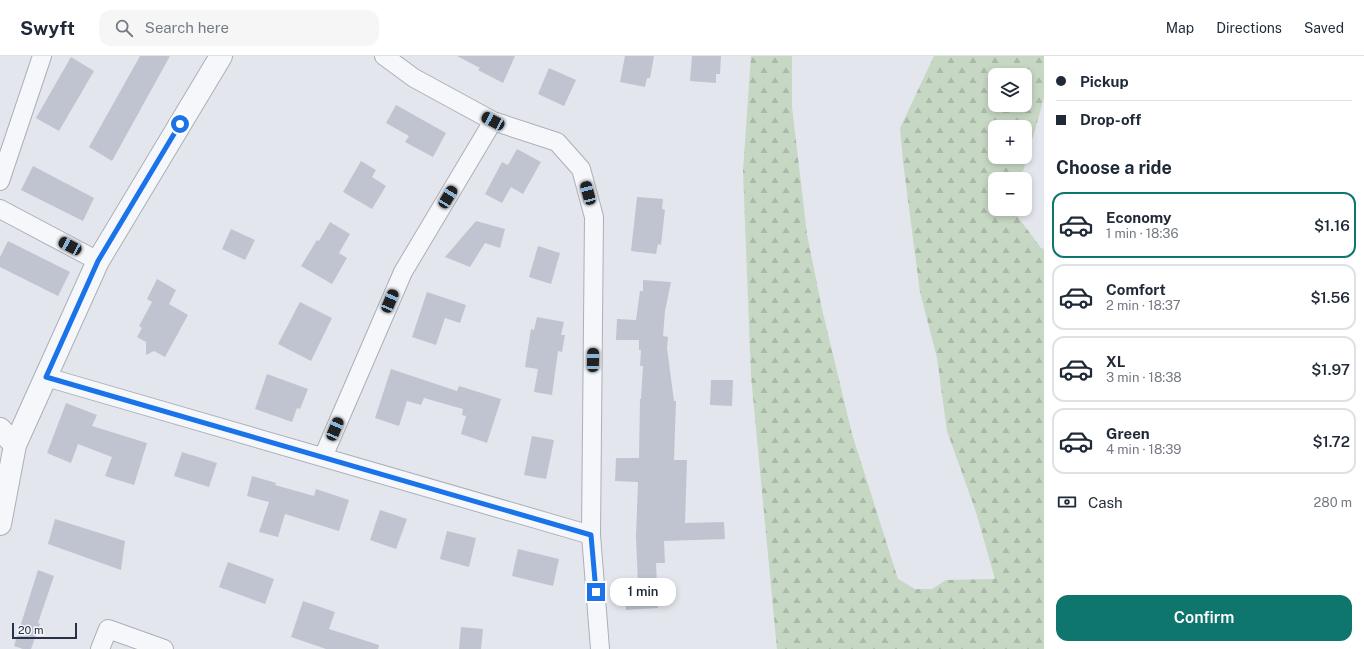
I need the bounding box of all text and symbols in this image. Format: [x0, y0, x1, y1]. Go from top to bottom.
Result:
search box [99, 10, 379, 46]
text: Swyft [20, 17, 75, 39]
icon: search [113, 17, 135, 39]
text: Search here [145, 19, 229, 36]
text: Map [1166, 20, 1194, 36]
text: Directions [1216, 20, 1282, 36]
text: Saved [1304, 20, 1344, 36]
map controls [988, 68, 1032, 216]
button: layers [988, 68, 1032, 112]
text: Pickup [1080, 73, 1129, 90]
car [480, 110, 506, 132]
text: Drop-off [1080, 111, 1141, 128]
route start [171, 115, 189, 133]
button: + [988, 120, 1032, 164]
text: Choose a ride [1056, 157, 1172, 178]
button: − [988, 172, 1032, 216]
car [579, 180, 597, 206]
car [437, 184, 459, 210]
icon: car [1058, 207, 1094, 243]
text: Economy [1106, 209, 1171, 226]
text: $1.16 [1314, 217, 1350, 234]
text: 1 min · 18:36 [1106, 226, 1179, 241]
car [57, 235, 83, 257]
icon: car [1058, 279, 1094, 315]
text: Comfort [1106, 281, 1166, 298]
car [380, 288, 400, 314]
text: $1.56 [1310, 289, 1350, 306]
text: 2 min · 18:37 [1106, 298, 1181, 313]
car [587, 348, 599, 372]
icon: car [1058, 351, 1094, 387]
text: XL [1106, 353, 1125, 370]
text: $1.97 [1311, 361, 1350, 378]
text: 3 min · 18:38 [1106, 370, 1182, 385]
car [325, 416, 345, 442]
icon: car [1058, 423, 1094, 459]
text: Green [1106, 425, 1150, 442]
text: $1.72 [1312, 433, 1350, 450]
text: 4 min · 18:39 [1106, 442, 1181, 457]
icon: cash [1056, 491, 1078, 513]
text: Cash [1088, 494, 1123, 511]
text: 280 m [1314, 495, 1352, 510]
callout: 1 min [610, 578, 676, 606]
route end [587, 583, 605, 601]
text: 1 min [628, 584, 658, 599]
button: Confirm [1056, 595, 1352, 641]
scale bar [12, 621, 77, 640]
text: 20 m [18, 624, 43, 636]

